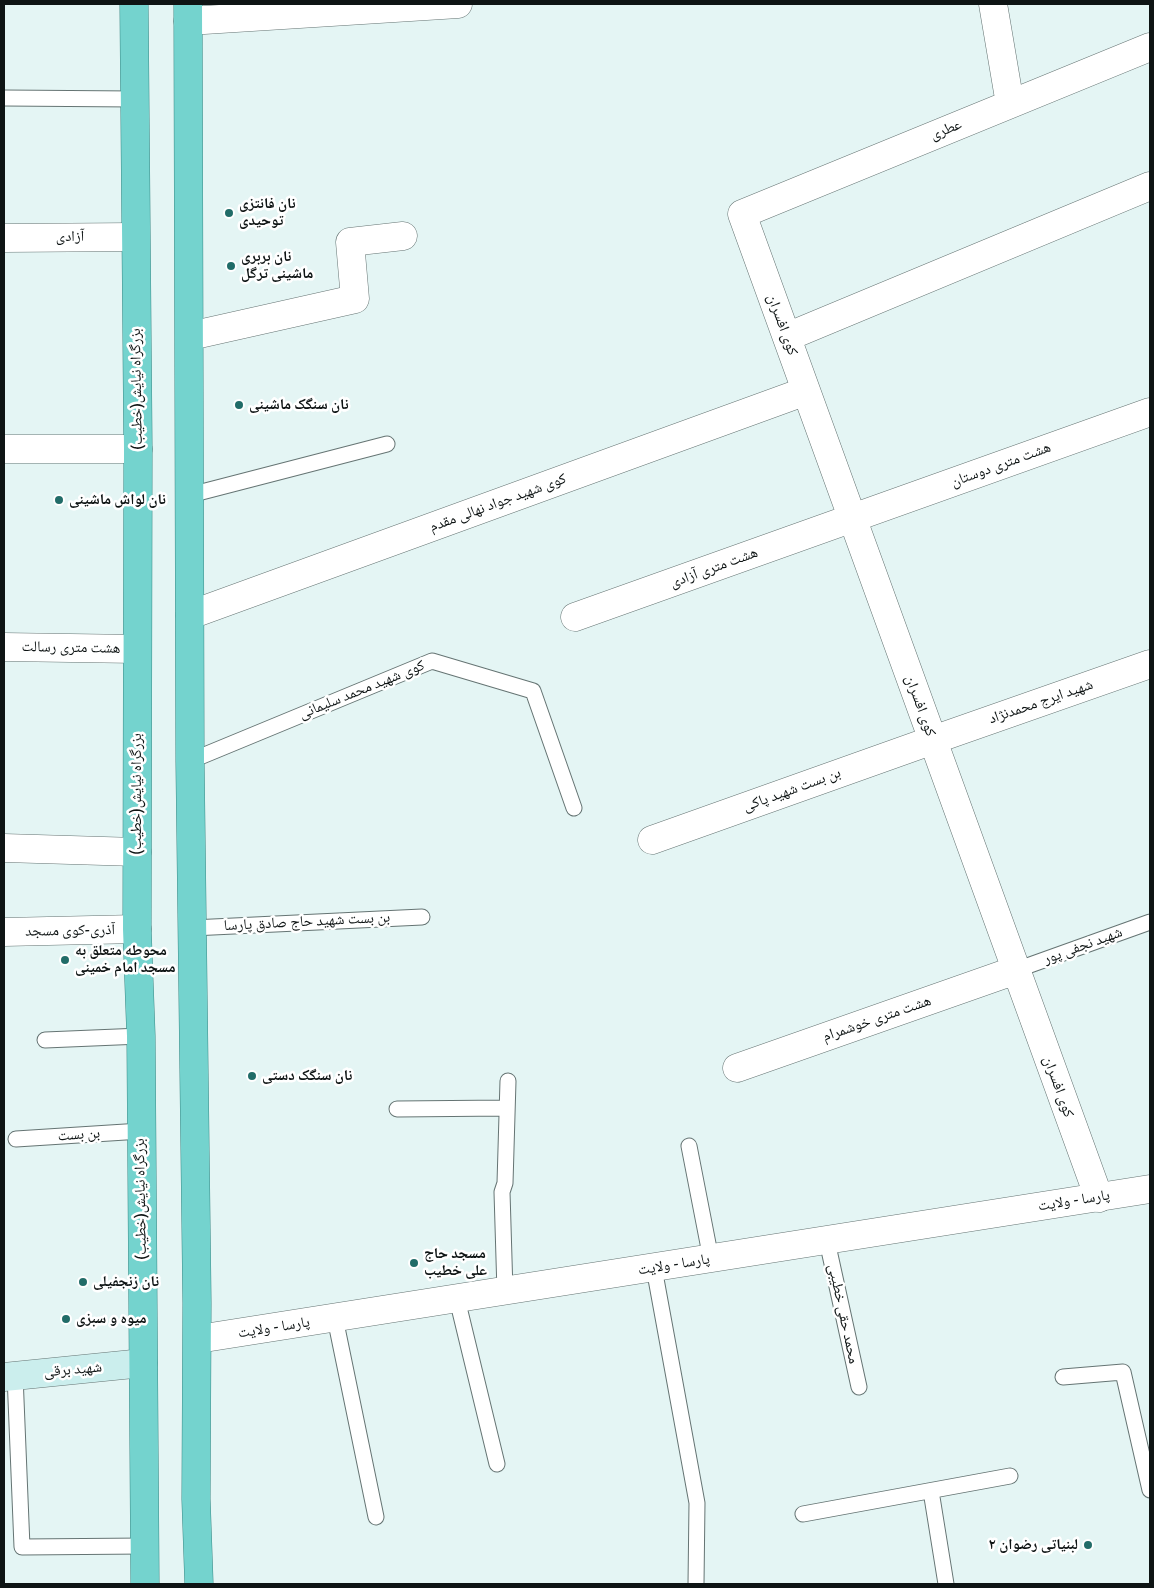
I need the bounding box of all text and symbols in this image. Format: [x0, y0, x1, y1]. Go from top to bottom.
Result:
street label: عطری [928, 116, 964, 144]
place label: نان فانتزی توحیدی [239, 195, 296, 230]
marker: نان فانتزی توحیدی [223, 207, 235, 219]
street label: آزادی [56, 228, 84, 246]
place label: نان بربری ماشینی ترگل [241, 248, 313, 283]
marker: نان بربری ماشینی ترگل [225, 260, 237, 272]
street label: کوی افسران [763, 292, 801, 358]
street label: بزرگراه نیایش(خطیب) [127, 328, 147, 450]
place label: نان سنگک ماشینی [249, 396, 349, 414]
marker: نان سنگک ماشینی [233, 399, 245, 411]
street label: هشت متری دوستان [949, 439, 1053, 491]
street label: کوی شهید جواد نهالی مقدم [427, 470, 569, 536]
place label: نان لواش ماشینی [69, 491, 166, 509]
marker: نان لواش ماشینی [53, 494, 65, 506]
street label: هشت متری آزادی [668, 544, 760, 592]
street label: هشت متری رسالت [21, 638, 121, 658]
street label: کوی شهید محمد سلیمانی [297, 657, 427, 723]
street label: کوی افسران [901, 673, 939, 739]
street label: شهید ایرج محمدنژاد [986, 676, 1096, 728]
street label: بزرگراه نیایش(خطیب) [128, 733, 146, 855]
street label: بن بست شهید پاکى [741, 764, 843, 816]
street label: بن بست شهید حاج صادق پارسا [223, 909, 391, 935]
street label: آذری-کوی مسجد [25, 921, 115, 941]
street label: شهید نجفی پور [1041, 923, 1125, 969]
place label: محوطه متعلق به مسجد امام خمینی [75, 942, 176, 977]
marker: محوطه متعلق به مسجد امام خمینی [59, 954, 71, 966]
street label: هشت متری خوشمرام [820, 992, 934, 1046]
street label: کوی افسران [1039, 1054, 1077, 1120]
place label: نان سنگک دستی [262, 1067, 352, 1085]
marker: نان سنگک دستی [246, 1070, 258, 1082]
street label: بن بست [57, 1125, 101, 1145]
street label: بزرگراه نیایش(خطیب) [131, 1138, 151, 1260]
street label: پارسا - ولایت [1037, 1186, 1111, 1216]
place label: مسجد حاج علی خطیب [424, 1245, 487, 1280]
street label: پارسا - ولایت [637, 1250, 711, 1280]
marker: مسجد حاج علی خطیب [408, 1257, 420, 1269]
street label: محمد حقی خطیبی [824, 1263, 862, 1365]
place label: نان زنجفیلی [93, 1273, 159, 1291]
marker: نان زنجفیلی [77, 1276, 89, 1288]
place label: میوه و سبزی [76, 1310, 147, 1328]
marker: میوه و سبزی [60, 1313, 72, 1325]
street label: پارسا - ولایت [237, 1313, 311, 1343]
street label: شهید برقی [43, 1358, 103, 1382]
place label: لبنیاتی رضوان ۲ [989, 1536, 1078, 1554]
marker: لبنیاتی رضوان ۲ [1082, 1539, 1094, 1551]

